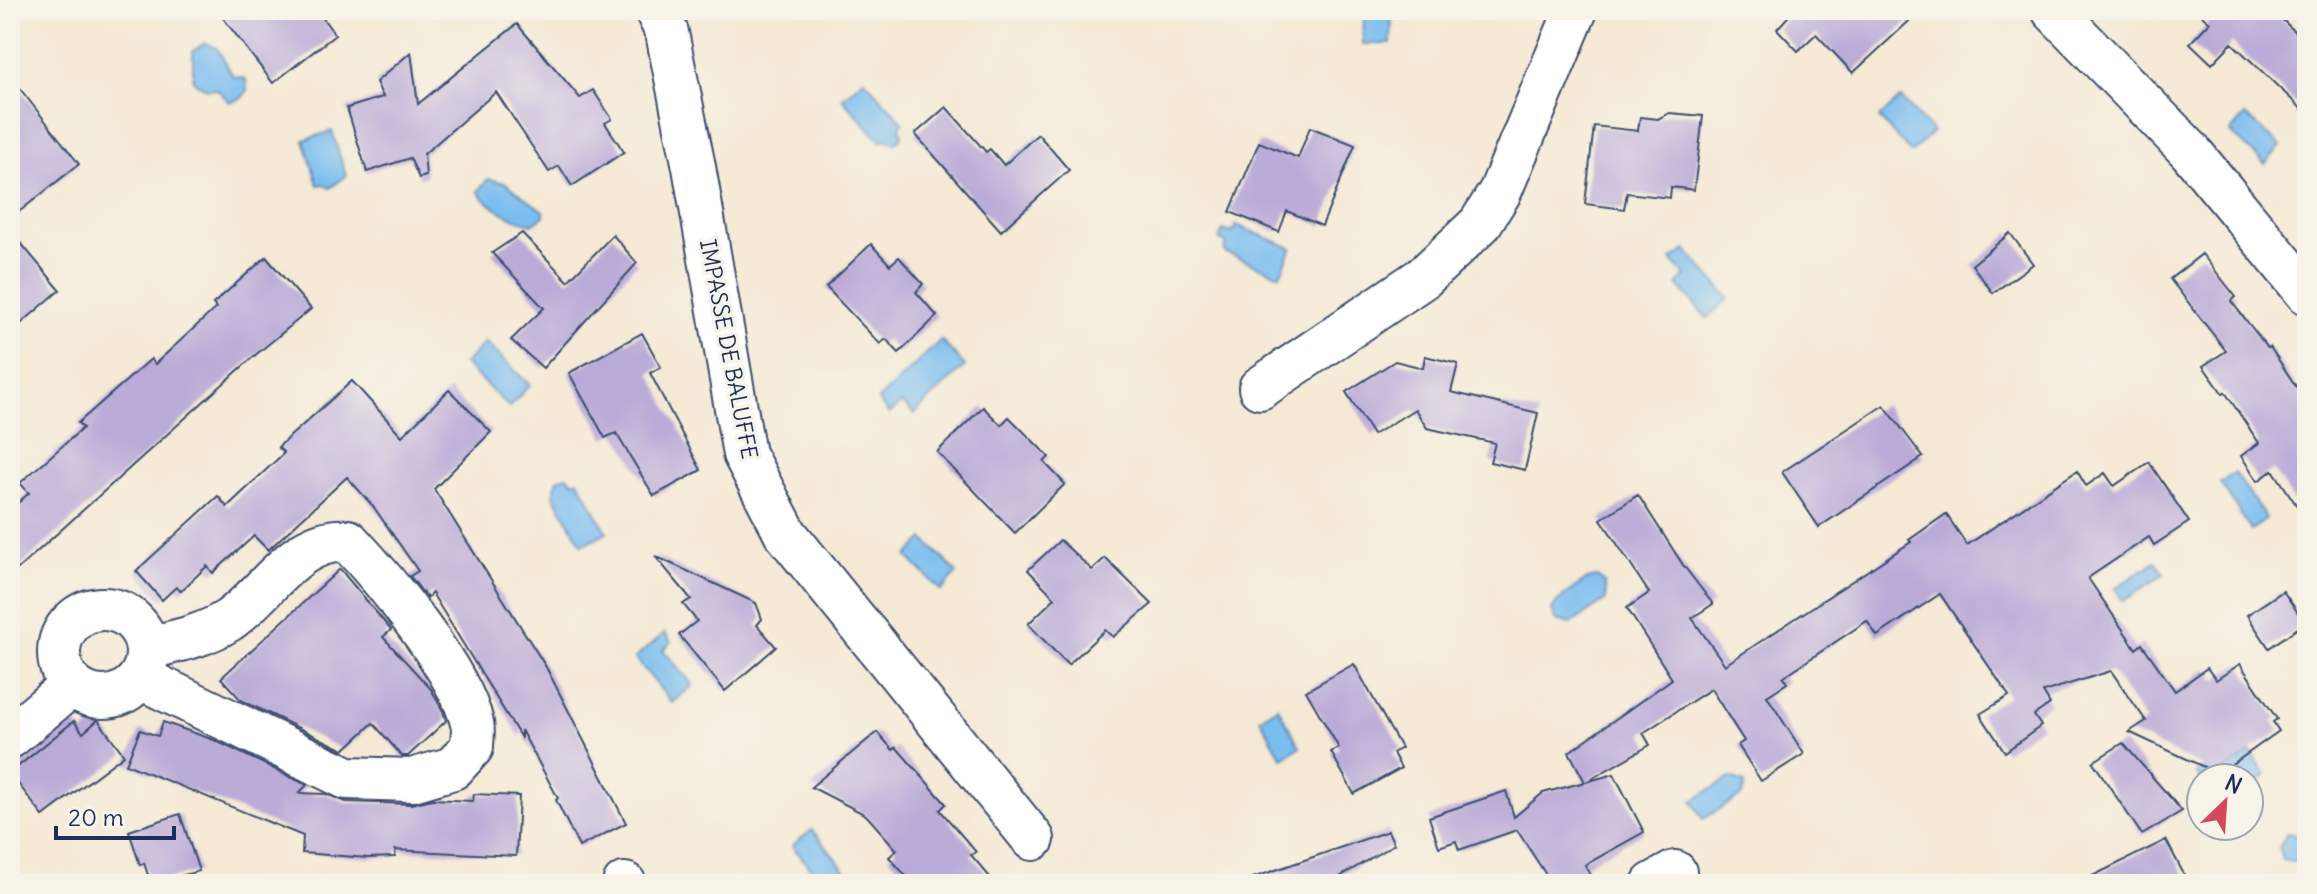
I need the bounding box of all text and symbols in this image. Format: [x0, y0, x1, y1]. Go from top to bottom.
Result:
street label: IMPASSE DE BALUFFE [694, 237, 764, 461]
north arrow [2185, 762, 2265, 842]
text: N [2221, 768, 2246, 800]
scale bar [56, 790, 174, 840]
text: 20 m [68, 802, 124, 832]

